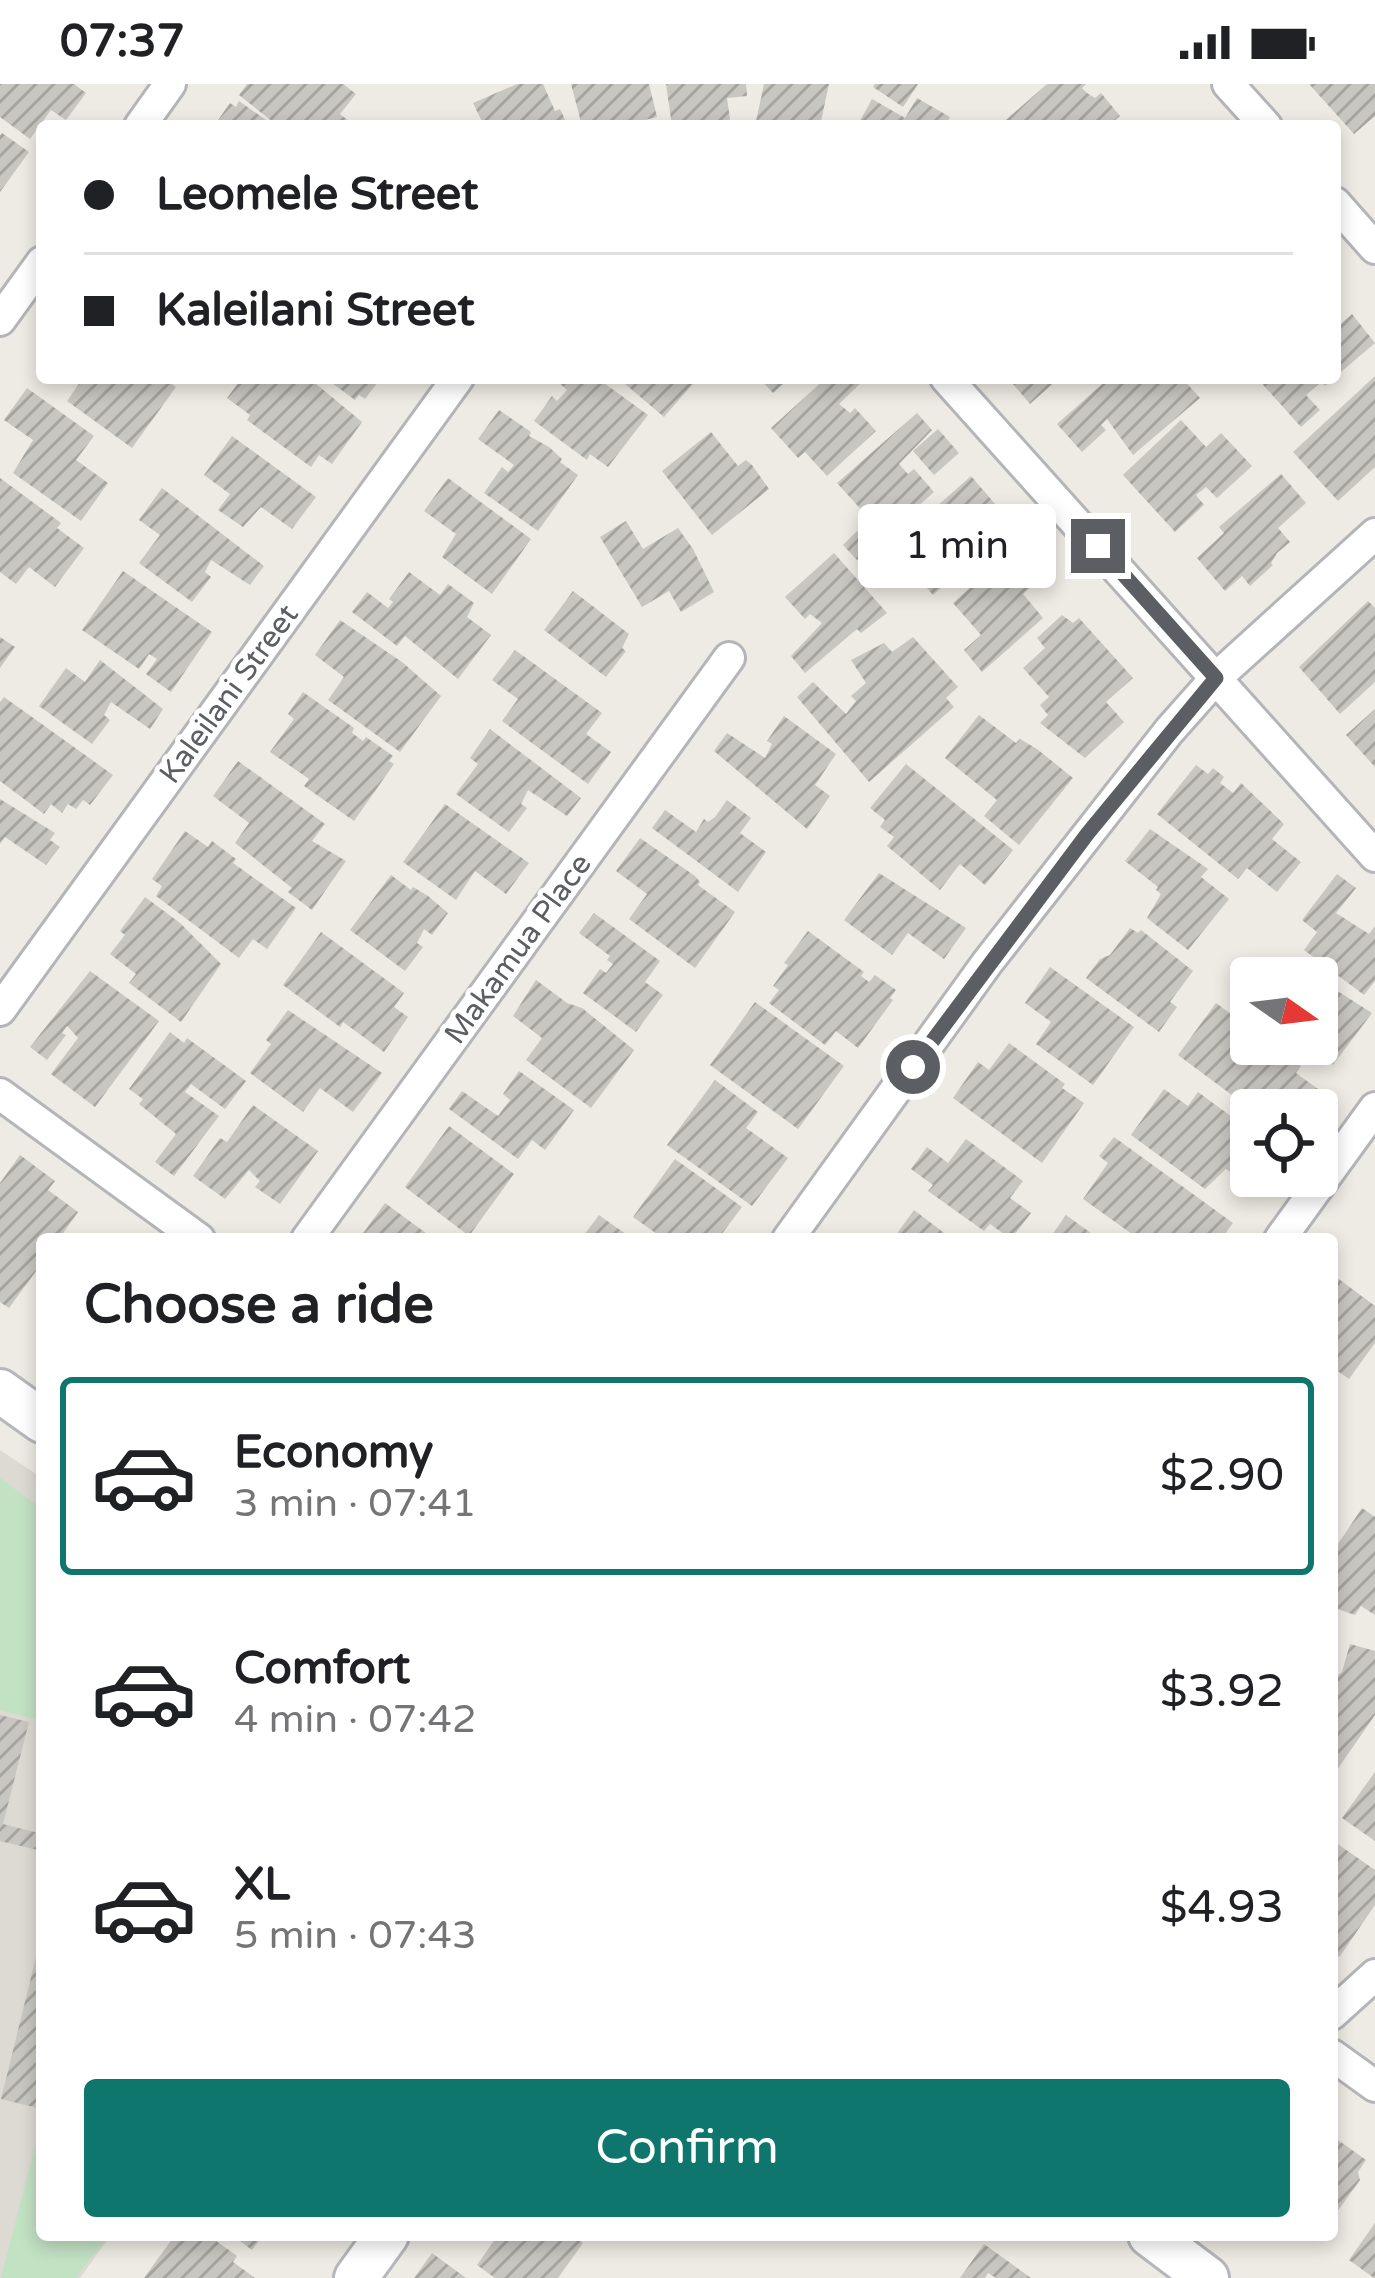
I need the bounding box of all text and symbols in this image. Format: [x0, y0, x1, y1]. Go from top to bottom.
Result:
text: 07:37 [60, 15, 185, 69]
text: Leomele Street [156, 168, 479, 222]
text: Kaleilani Street [156, 284, 475, 338]
callout: 1 min [858, 504, 1056, 588]
route end [1071, 519, 1125, 573]
text: 1 min [905, 522, 1009, 569]
street label: Kaleilani Street [152, 597, 306, 791]
street label: Makamua Place [437, 847, 599, 1051]
north arrow [1230, 957, 1338, 1065]
map controls [1230, 957, 1338, 1197]
route start [886, 1040, 940, 1094]
button: locate [1230, 1089, 1338, 1197]
text: Choose a ride [84, 1272, 434, 1337]
icon: car [90, 1422, 198, 1530]
text: Economy [234, 1426, 433, 1480]
text: $2.90 [1160, 1449, 1284, 1503]
text: 3 min · 07:41 [234, 1480, 476, 1527]
icon: car [90, 1638, 198, 1746]
text: Comfort [234, 1642, 410, 1696]
text: $3.92 [1160, 1665, 1284, 1719]
text: 4 min · 07:42 [234, 1696, 476, 1743]
icon: car [90, 1854, 198, 1962]
text: XL [234, 1858, 290, 1912]
text: $4.93 [1160, 1881, 1284, 1935]
text: 5 min · 07:43 [234, 1912, 476, 1959]
button: Confirm [84, 2079, 1290, 2217]

